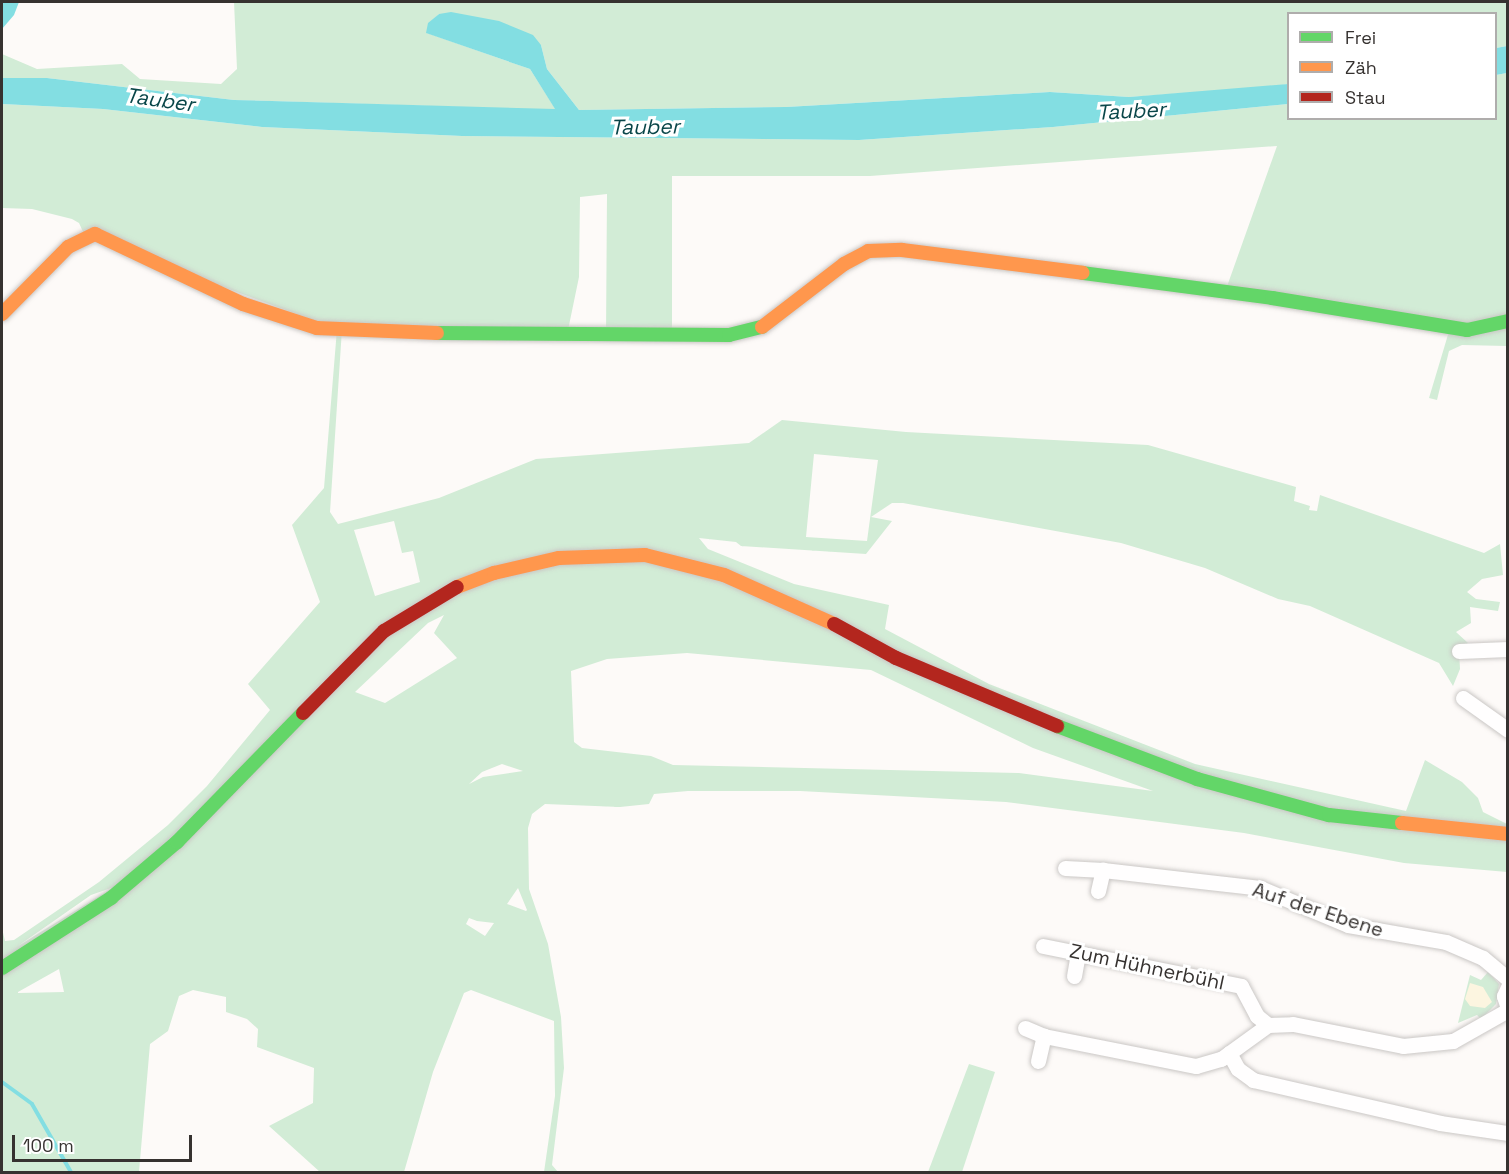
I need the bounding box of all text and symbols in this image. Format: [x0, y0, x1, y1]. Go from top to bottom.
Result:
legend [1287, 12, 1497, 120]
text: Frei [1345, 26, 1376, 49]
text: Zäh [1345, 56, 1377, 79]
water label: Tauber [124, 83, 196, 117]
text: Stau [1345, 86, 1385, 109]
water label: Tauber [1096, 97, 1166, 125]
water label: Tauber [610, 114, 680, 140]
street label: Auf der Ebene [1249, 878, 1387, 942]
street label: Zum Hühnerbühl [1067, 939, 1227, 995]
scale bar [15, 1123, 195, 1161]
text: 100 m [23, 1134, 74, 1157]

